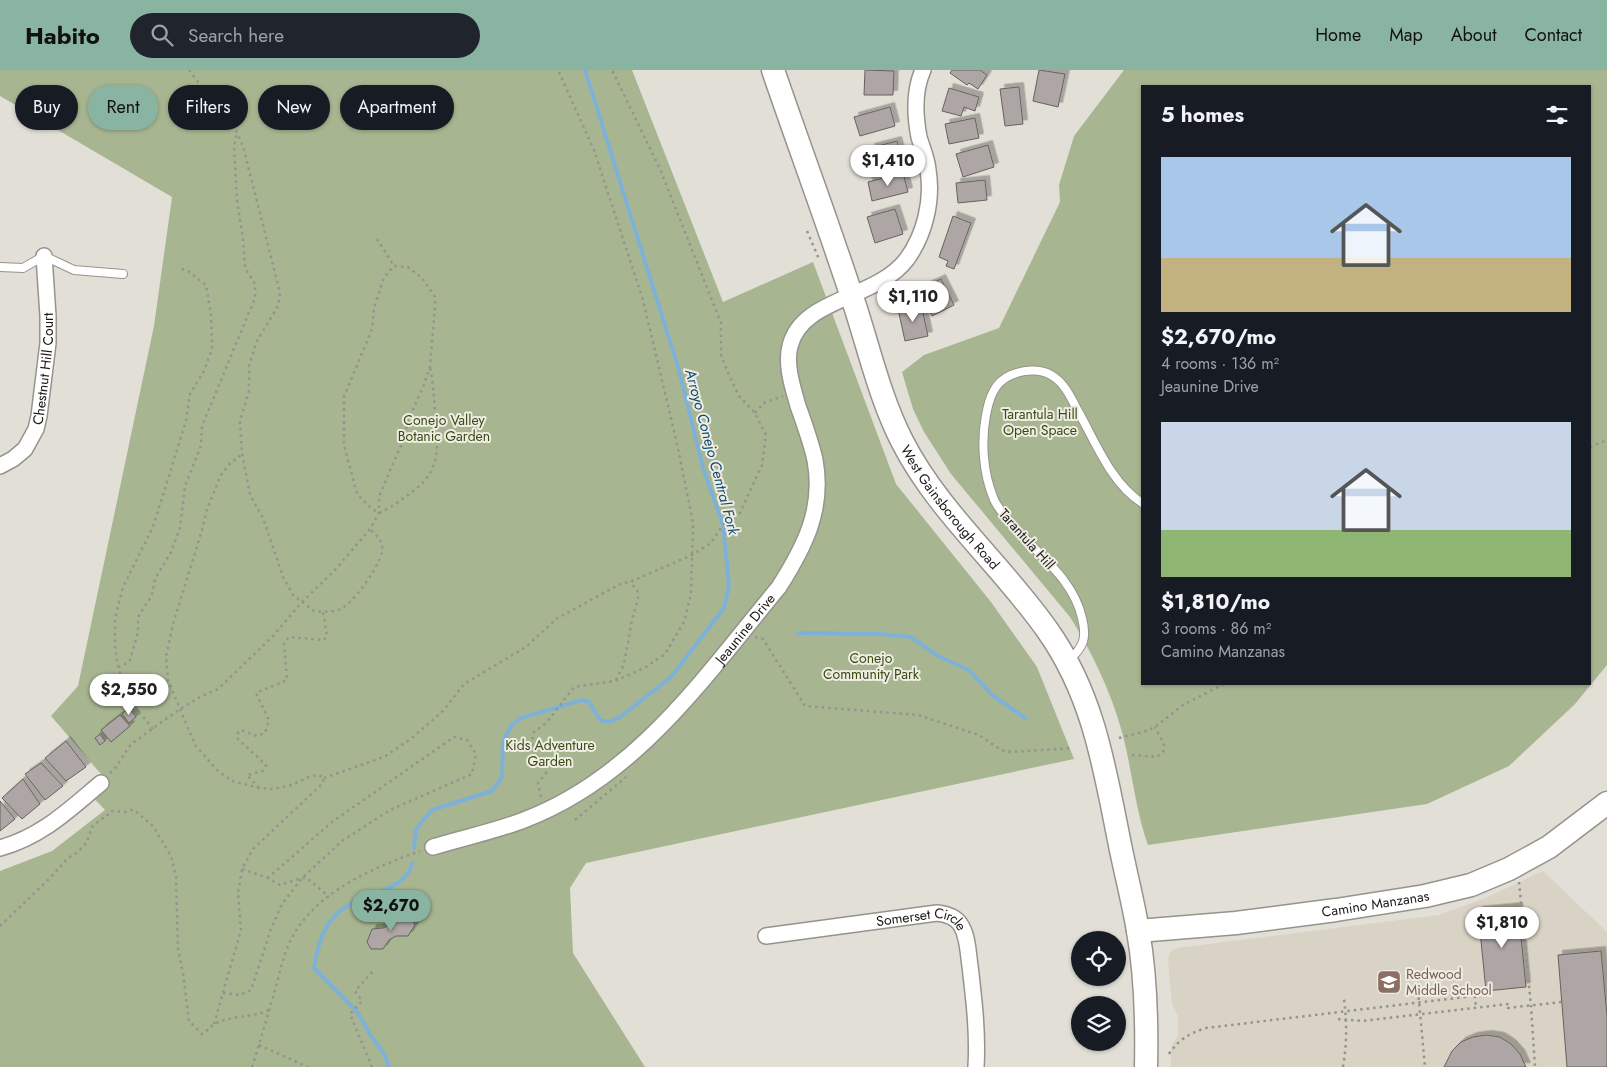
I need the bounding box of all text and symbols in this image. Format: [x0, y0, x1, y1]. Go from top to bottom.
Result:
search box [130, 13, 480, 58]
text: Habito [25, 18, 100, 53]
icon: search [148, 21, 176, 49]
text: Search here [188, 22, 284, 49]
text: Home [1315, 22, 1361, 48]
text: Map [1389, 22, 1423, 48]
text: About [1451, 22, 1496, 48]
text: Contact [1524, 22, 1582, 48]
chip: Buy [15, 85, 78, 130]
chip: Rent [88, 85, 158, 130]
chip: Filters [168, 85, 248, 130]
chip: New [258, 85, 330, 130]
chip: Apartment [340, 85, 454, 130]
text: 5 homes [1161, 100, 1244, 130]
icon: filters [1543, 101, 1571, 129]
pin: $1,410 [847, 144, 929, 187]
text: $1,410 [861, 149, 915, 172]
icon: home [1321, 190, 1411, 280]
pin: $1,110 [872, 280, 954, 323]
text: $1,110 [888, 285, 938, 308]
street label: Chestnut Hill Court [27, 312, 58, 427]
text: $2,670/mo [1161, 322, 1276, 352]
text: 4 rooms · 136 m² [1161, 352, 1279, 375]
water label: Arroyo Conejo Central Fork [679, 366, 745, 538]
text: Jeaunine Drive [1161, 375, 1259, 398]
park label: Tarantula Hill Open Space [1002, 404, 1078, 440]
park label: Conejo Valley Botanic Garden [398, 410, 490, 446]
street label: West Gainsborough Road [896, 441, 1004, 574]
icon: home [1321, 455, 1411, 545]
street label: Tarantula Hill [994, 504, 1060, 574]
text: $1,810/mo [1161, 587, 1270, 617]
street label: Jeaunine Drive [709, 589, 780, 670]
text: 3 rooms · 86 m² [1161, 617, 1271, 640]
text: Camino Manzanas [1161, 640, 1285, 663]
park label: Conejo Community Park [823, 648, 920, 684]
pin: $2,550 [88, 674, 170, 716]
text: $2,550 [101, 678, 157, 701]
park label: Kids Adventure Garden [505, 735, 595, 771]
street label: Camino Manzanas [1320, 885, 1432, 922]
pin: $2,670 [350, 890, 432, 932]
text: $2,670 [363, 894, 419, 917]
street label: Somerset Circle [875, 903, 972, 934]
pin: $1,810 [1461, 906, 1543, 949]
text: $1,810 [1476, 911, 1528, 934]
map controls [1071, 931, 1126, 1051]
button: locate [1071, 931, 1126, 986]
place label: Redwood Middle School [1406, 964, 1492, 1000]
school or university icon: Redwood Middle School [1376, 969, 1402, 995]
button: layers [1071, 996, 1126, 1051]

